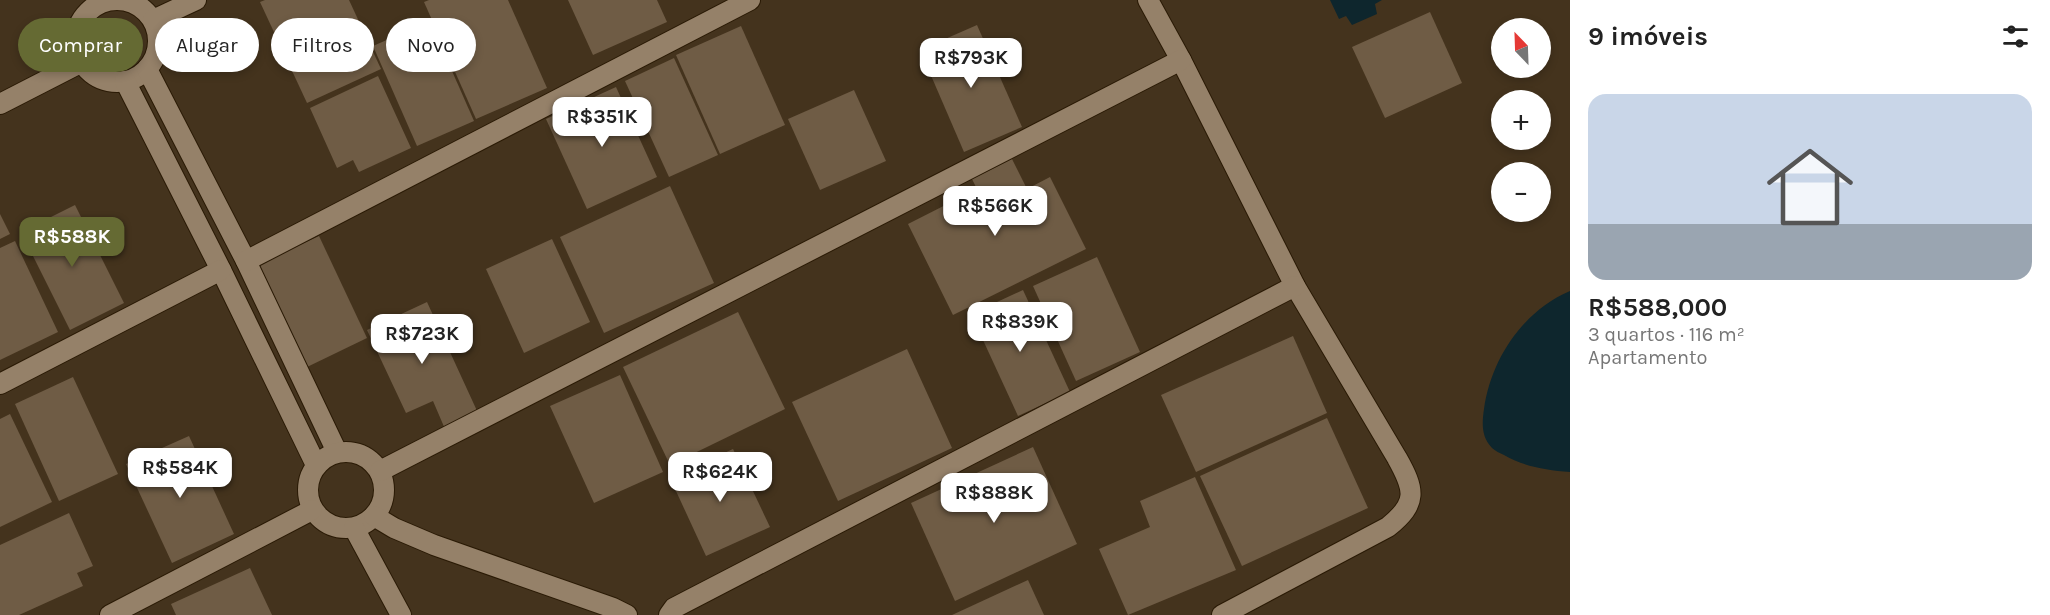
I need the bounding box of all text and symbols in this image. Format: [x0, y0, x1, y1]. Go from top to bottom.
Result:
chip: Comprar [18, 18, 143, 72]
chip: Alugar [155, 18, 259, 72]
chip: Filtros [271, 18, 374, 72]
chip: Novo [386, 18, 476, 72]
north arrow [1491, 18, 1551, 78]
map controls [1491, 18, 1551, 222]
icon: filters [1999, 20, 2032, 53]
text: 9 imóveis [1588, 21, 1708, 52]
pin: R$793K [922, 38, 1020, 89]
text: R$793K [934, 46, 1008, 69]
button: + [1491, 90, 1551, 150]
pin: R$351K [553, 97, 651, 148]
text: R$351K [567, 105, 637, 128]
icon: home [1756, 133, 1864, 241]
button: − [1491, 162, 1551, 222]
pin: R$566K [946, 186, 1044, 237]
text: R$566K [957, 194, 1033, 217]
pin: R$588K [23, 217, 121, 268]
text: R$588K [33, 225, 111, 248]
text: R$588,000 [1588, 292, 1727, 323]
pin: R$839K [971, 302, 1069, 353]
text: R$839K [981, 310, 1059, 333]
pin: R$723K [373, 314, 471, 365]
text: R$723K [385, 322, 459, 345]
text: 3 quartos · 116 m² [1588, 323, 1745, 346]
text: Apartamento [1588, 346, 1707, 369]
pin: R$584K [131, 448, 229, 499]
pin: R$624K [671, 452, 769, 503]
text: R$584K [142, 456, 218, 479]
text: R$624K [682, 460, 758, 483]
pin: R$888K [945, 473, 1043, 524]
text: R$888K [955, 481, 1033, 504]

